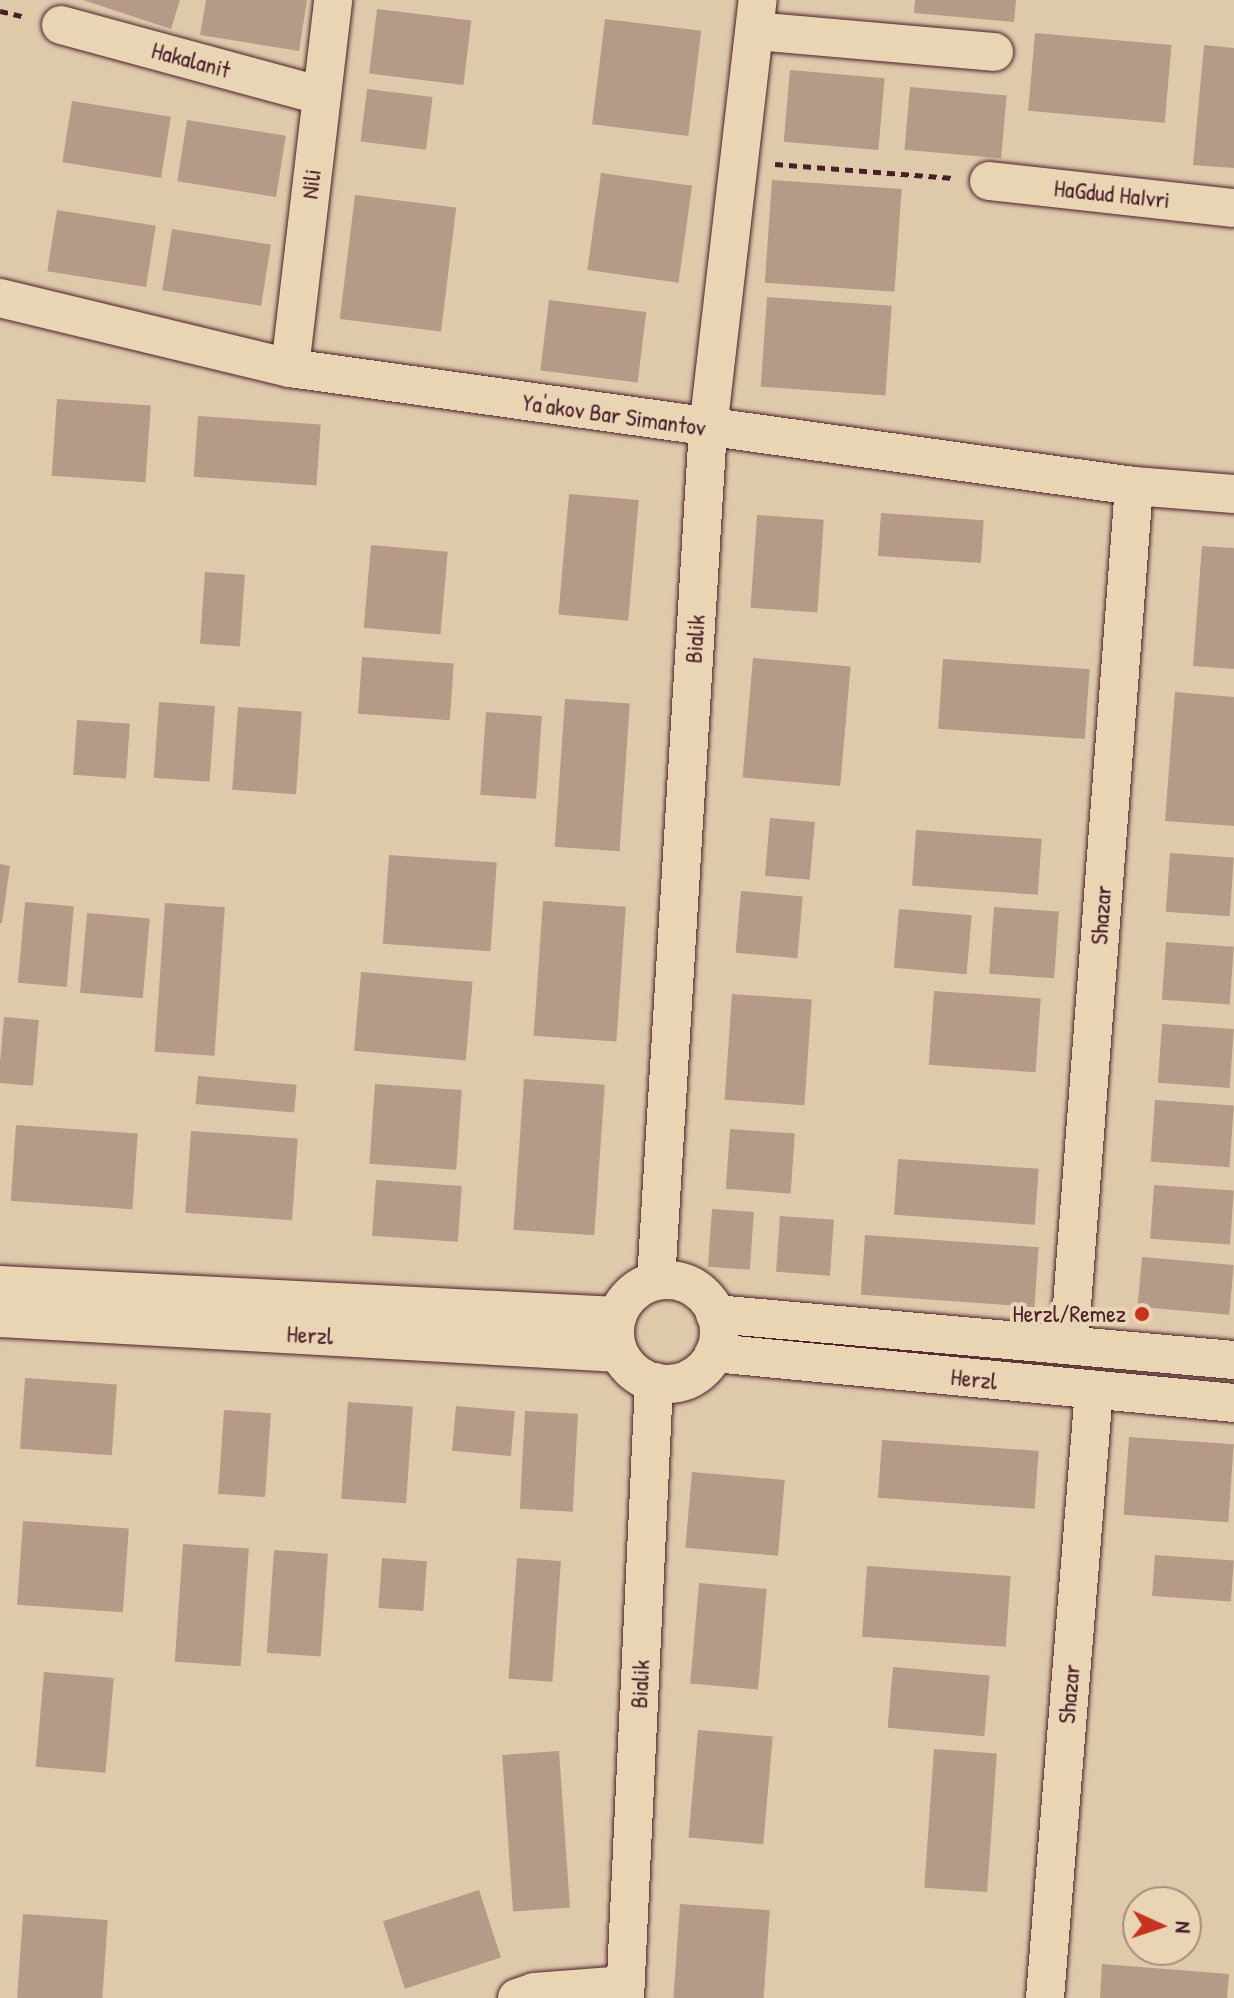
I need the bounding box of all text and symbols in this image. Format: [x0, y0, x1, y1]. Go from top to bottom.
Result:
street label: Hakalanit [149, 36, 233, 84]
street label: Nili [295, 167, 327, 201]
street label: HaGdud HaIvri [1053, 174, 1171, 214]
street label: Ya'akov Bar Simantov [520, 388, 708, 442]
street label: Bialik [679, 614, 711, 664]
street label: Shazar [1085, 884, 1117, 946]
place label: Herzl/Remez [1013, 1300, 1126, 1328]
marker: Herzl/Remez [1133, 1305, 1151, 1323]
street label: Herzl [286, 1319, 334, 1351]
street label: Herzl [949, 1362, 999, 1396]
street label: Bialik [624, 1659, 656, 1709]
street label: Shazar [1052, 1663, 1086, 1725]
north arrow [1122, 1886, 1202, 1966]
text: N [1169, 1921, 1199, 1934]

